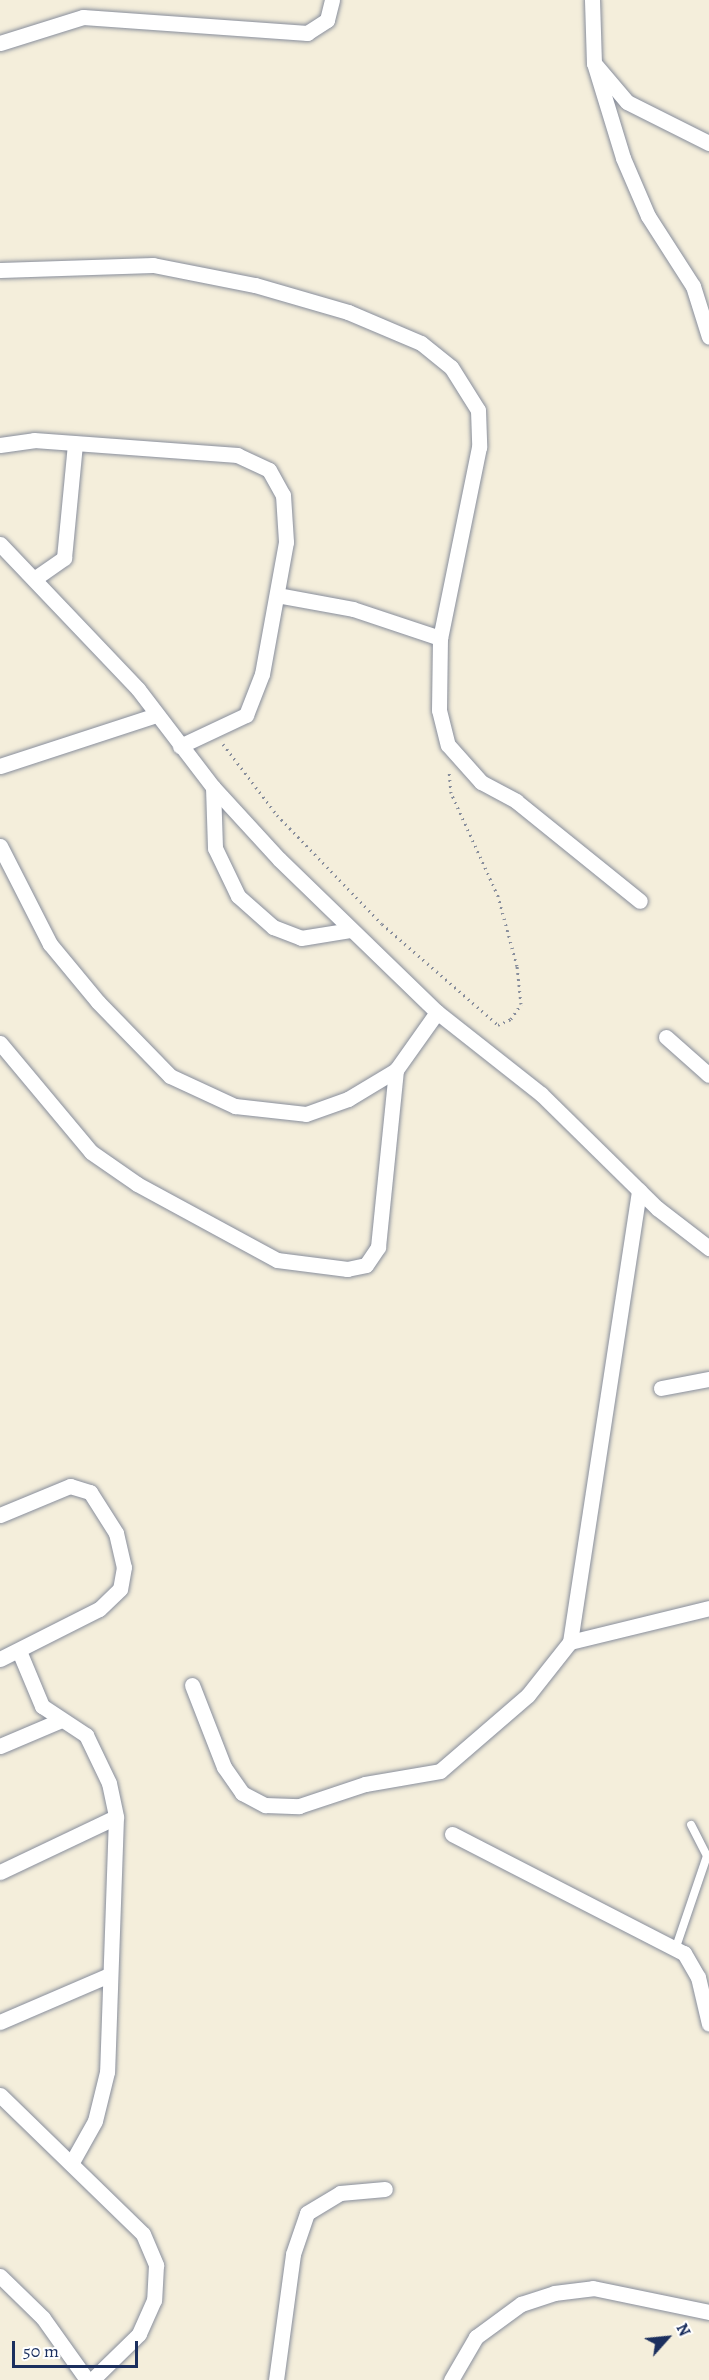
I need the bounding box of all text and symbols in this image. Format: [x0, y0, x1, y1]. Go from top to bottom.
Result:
north arrow [637, 2308, 697, 2368]
text: N [671, 2320, 695, 2340]
scale bar [15, 2329, 141, 2367]
text: 50 m [23, 2339, 59, 2363]

